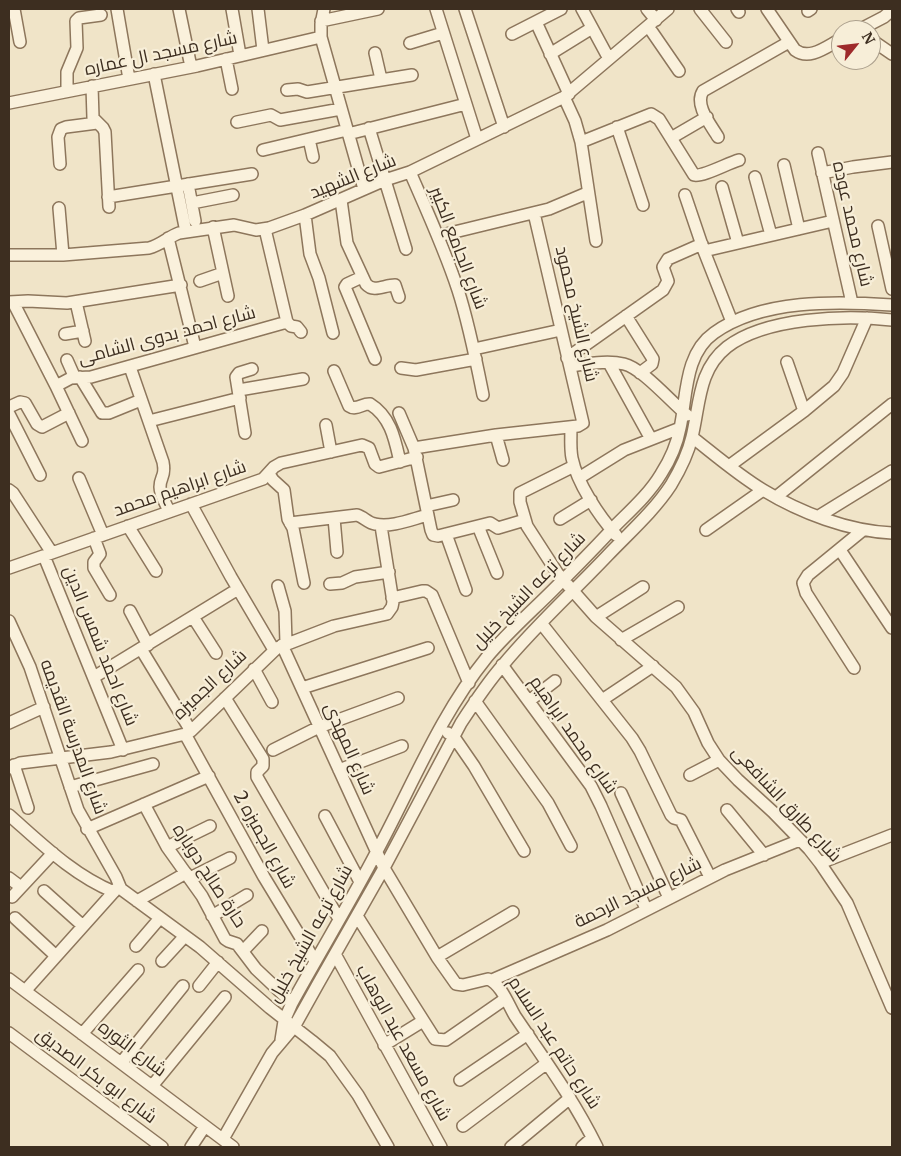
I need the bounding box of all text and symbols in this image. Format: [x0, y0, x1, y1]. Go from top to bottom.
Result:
north arrow [831, 20, 881, 70]
street label: شارع مسجد ال عماره [83, 27, 239, 81]
text: N [858, 29, 879, 47]
street label: شارع الشهيد [307, 150, 399, 204]
street label: شارع محمد عوده [827, 159, 877, 289]
street label: شارع الجامع الكبير [425, 183, 491, 313]
street label: شارع الشيخ محمود [550, 244, 602, 384]
street label: شارع احمد بدوى الشامى [76, 302, 258, 370]
street label: شارع ابراهيم محمد [111, 456, 249, 522]
street label: شارع ترعه الشيخ خليل [468, 528, 590, 654]
street label: شارع احمد شمس الدين [58, 563, 142, 729]
street label: شارع الجميزه [169, 645, 251, 725]
street label: شارع المدرسة القديمه [35, 657, 111, 817]
street label: شارع محمد ابراهيم [524, 672, 622, 798]
street label: شارع المهدى [319, 700, 379, 798]
street label: شارع طارق الشافعى [727, 741, 845, 867]
street label: شارع الجميزه 2 [228, 787, 300, 893]
street label: حارة صالح دوباره [167, 820, 251, 932]
street label: شارع مسجد الرحمة [571, 853, 705, 933]
street label: شارع ترعه الشيخ خليل [264, 861, 358, 1007]
street label: شارع مسعد عبد الوهاب [351, 961, 455, 1125]
street label: شارع حاتم عبد السلام [503, 973, 605, 1113]
street label: شارع الثوره [94, 1016, 170, 1082]
street label: شارع ابو بكر الصديق [31, 1024, 161, 1128]

